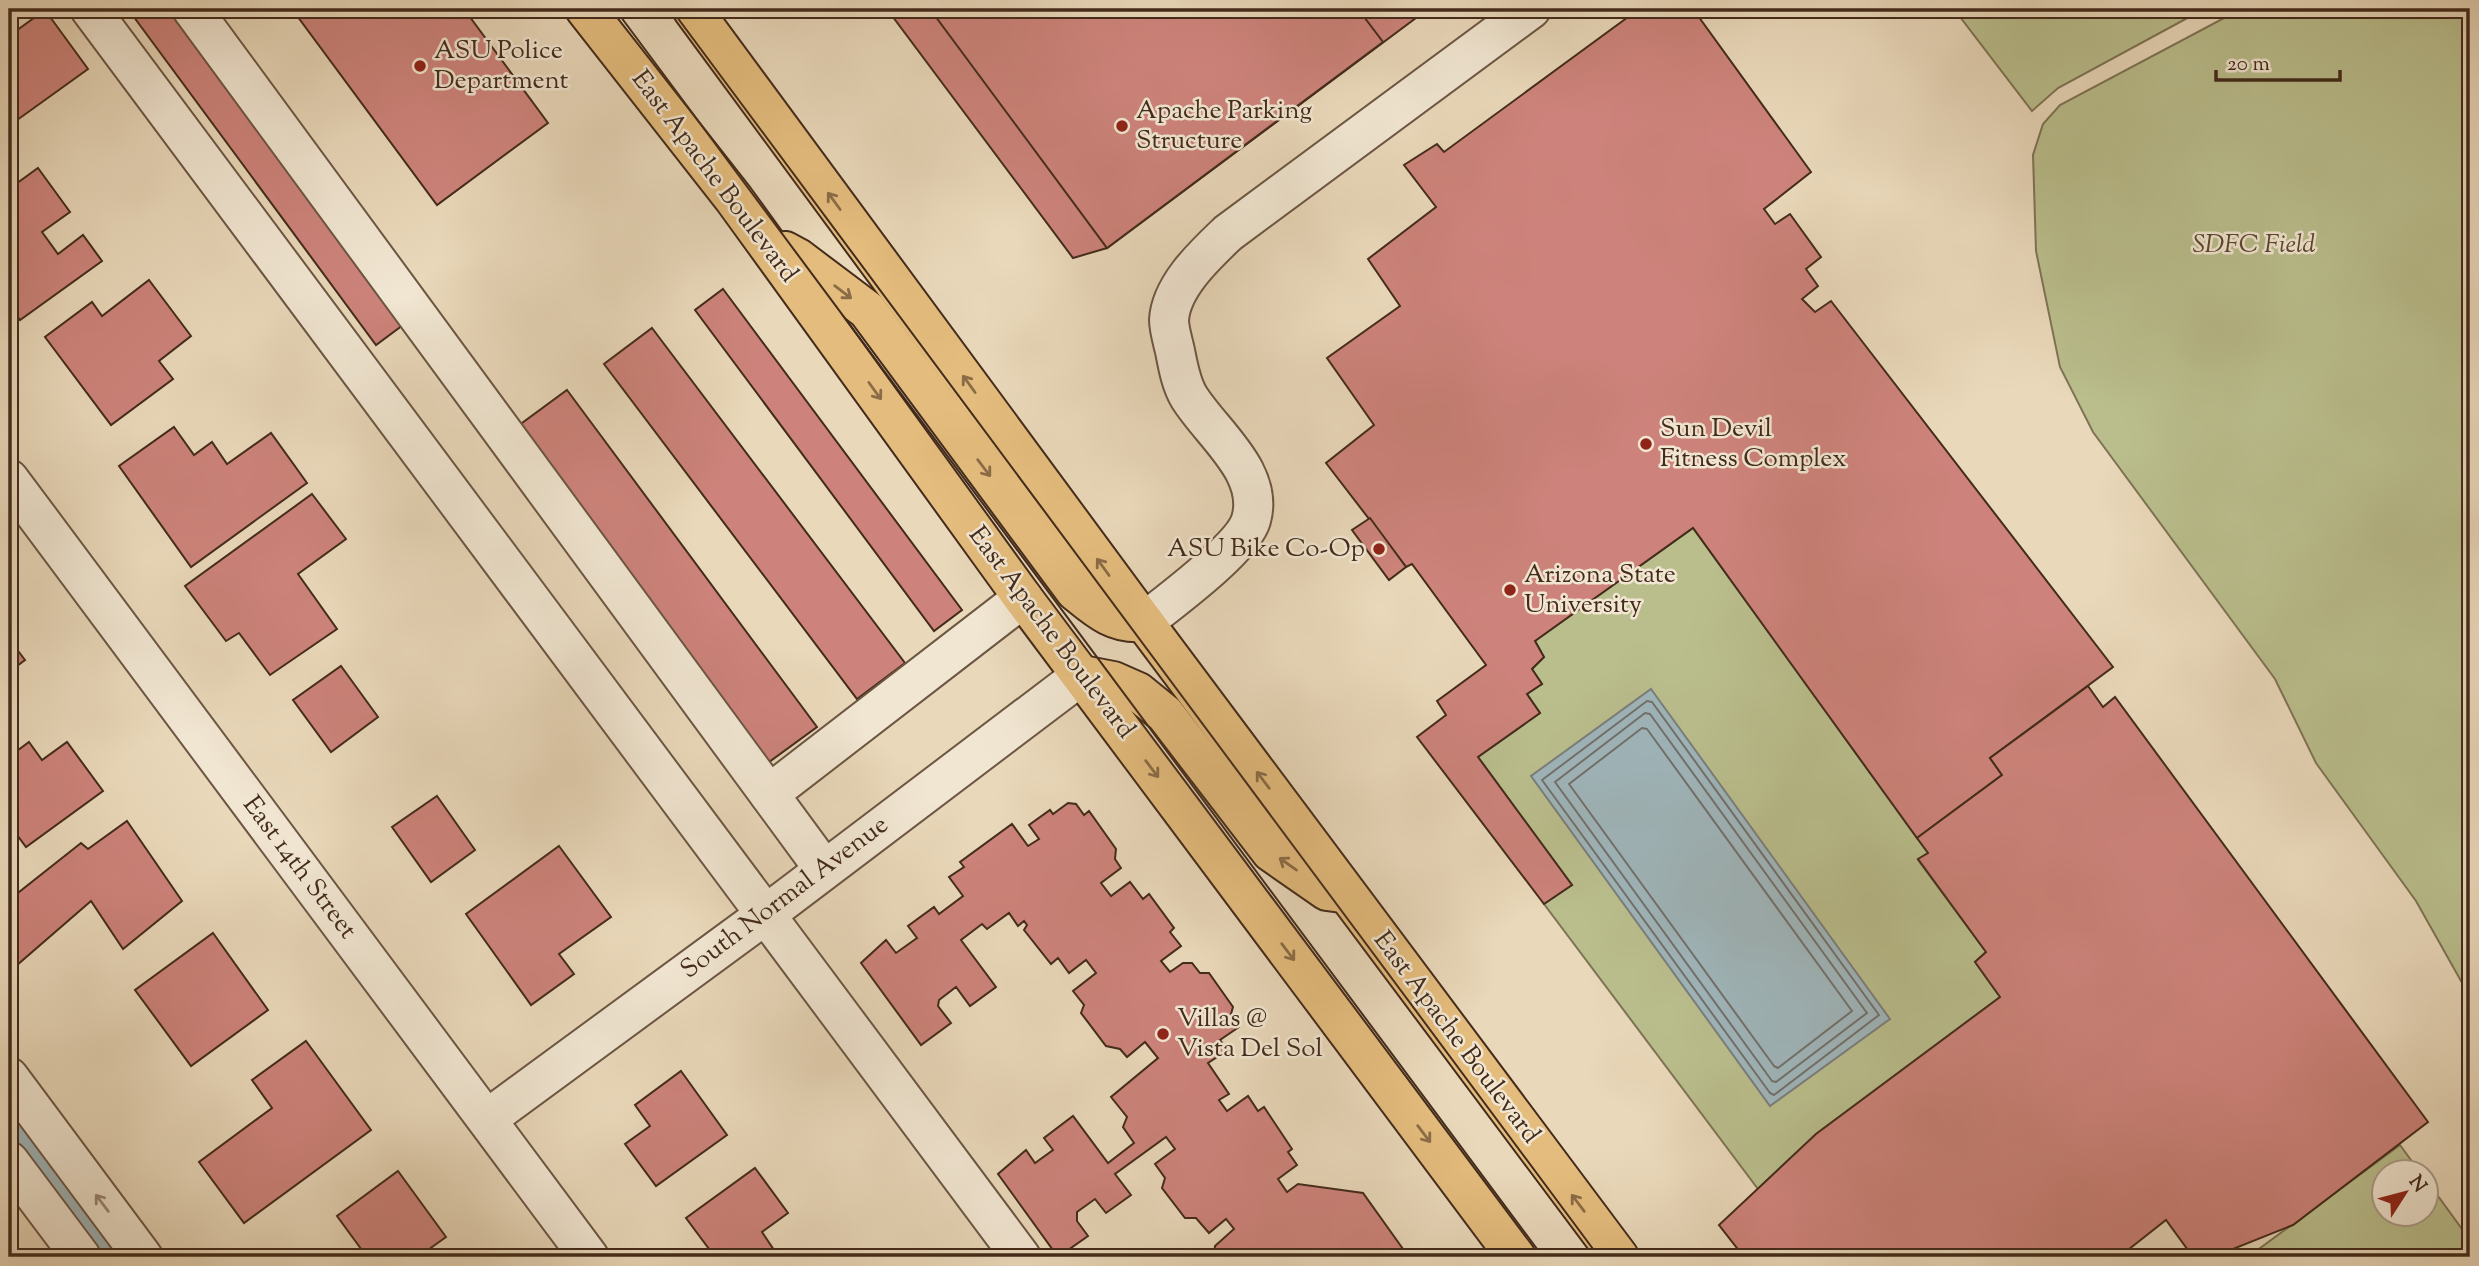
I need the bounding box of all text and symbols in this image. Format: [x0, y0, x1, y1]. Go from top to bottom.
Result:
place label: ASU Police Department [434, 33, 569, 100]
scale bar [2216, 38, 2341, 82]
text: 20 m [2227, 50, 2270, 80]
marker: ASU Police Department [412, 58, 428, 74]
street label: East Apache Boulevard [622, 63, 806, 291]
place label: Apache Parking Structure [1136, 93, 1312, 160]
marker: Apache Parking Structure [1114, 118, 1130, 134]
one-way arrow [827, 192, 841, 211]
park label: SDFC Field [2193, 227, 2316, 264]
one-way arrow [833, 284, 851, 299]
one-way arrow [961, 375, 976, 394]
one-way arrow [867, 381, 882, 400]
place label: Sun Devil Fitness Complex [1660, 411, 1846, 478]
marker: Sun Devil Fitness Complex [1638, 436, 1654, 452]
one-way arrow [977, 459, 992, 477]
street label: East Apache Boulevard [959, 519, 1143, 747]
place label: ASU Bike Co-Op [1167, 531, 1365, 568]
marker: ASU Bike Co-Op [1371, 541, 1387, 557]
place label: Arizona State University [1524, 557, 1676, 624]
one-way arrow [1096, 559, 1111, 577]
marker: Arizona State University [1502, 582, 1518, 598]
one-way arrow [1145, 759, 1159, 778]
one-way arrow [1255, 772, 1270, 790]
street label: East 14th Street [233, 789, 365, 947]
street label: South Normal Avenue [673, 807, 897, 989]
one-way arrow [1279, 857, 1298, 871]
street label: East Apache Boulevard [1364, 924, 1548, 1152]
one-way arrow [1280, 942, 1295, 961]
place label: Villas @ Vista Del Sol [1177, 1001, 1323, 1068]
marker: Villas @ Vista Del Sol [1155, 1026, 1171, 1042]
one-way arrow [1417, 1124, 1431, 1143]
north arrow [2370, 1158, 2440, 1228]
text: N [2401, 1170, 2432, 1199]
one-way arrow [95, 1193, 110, 1212]
one-way arrow [1571, 1194, 1586, 1212]

